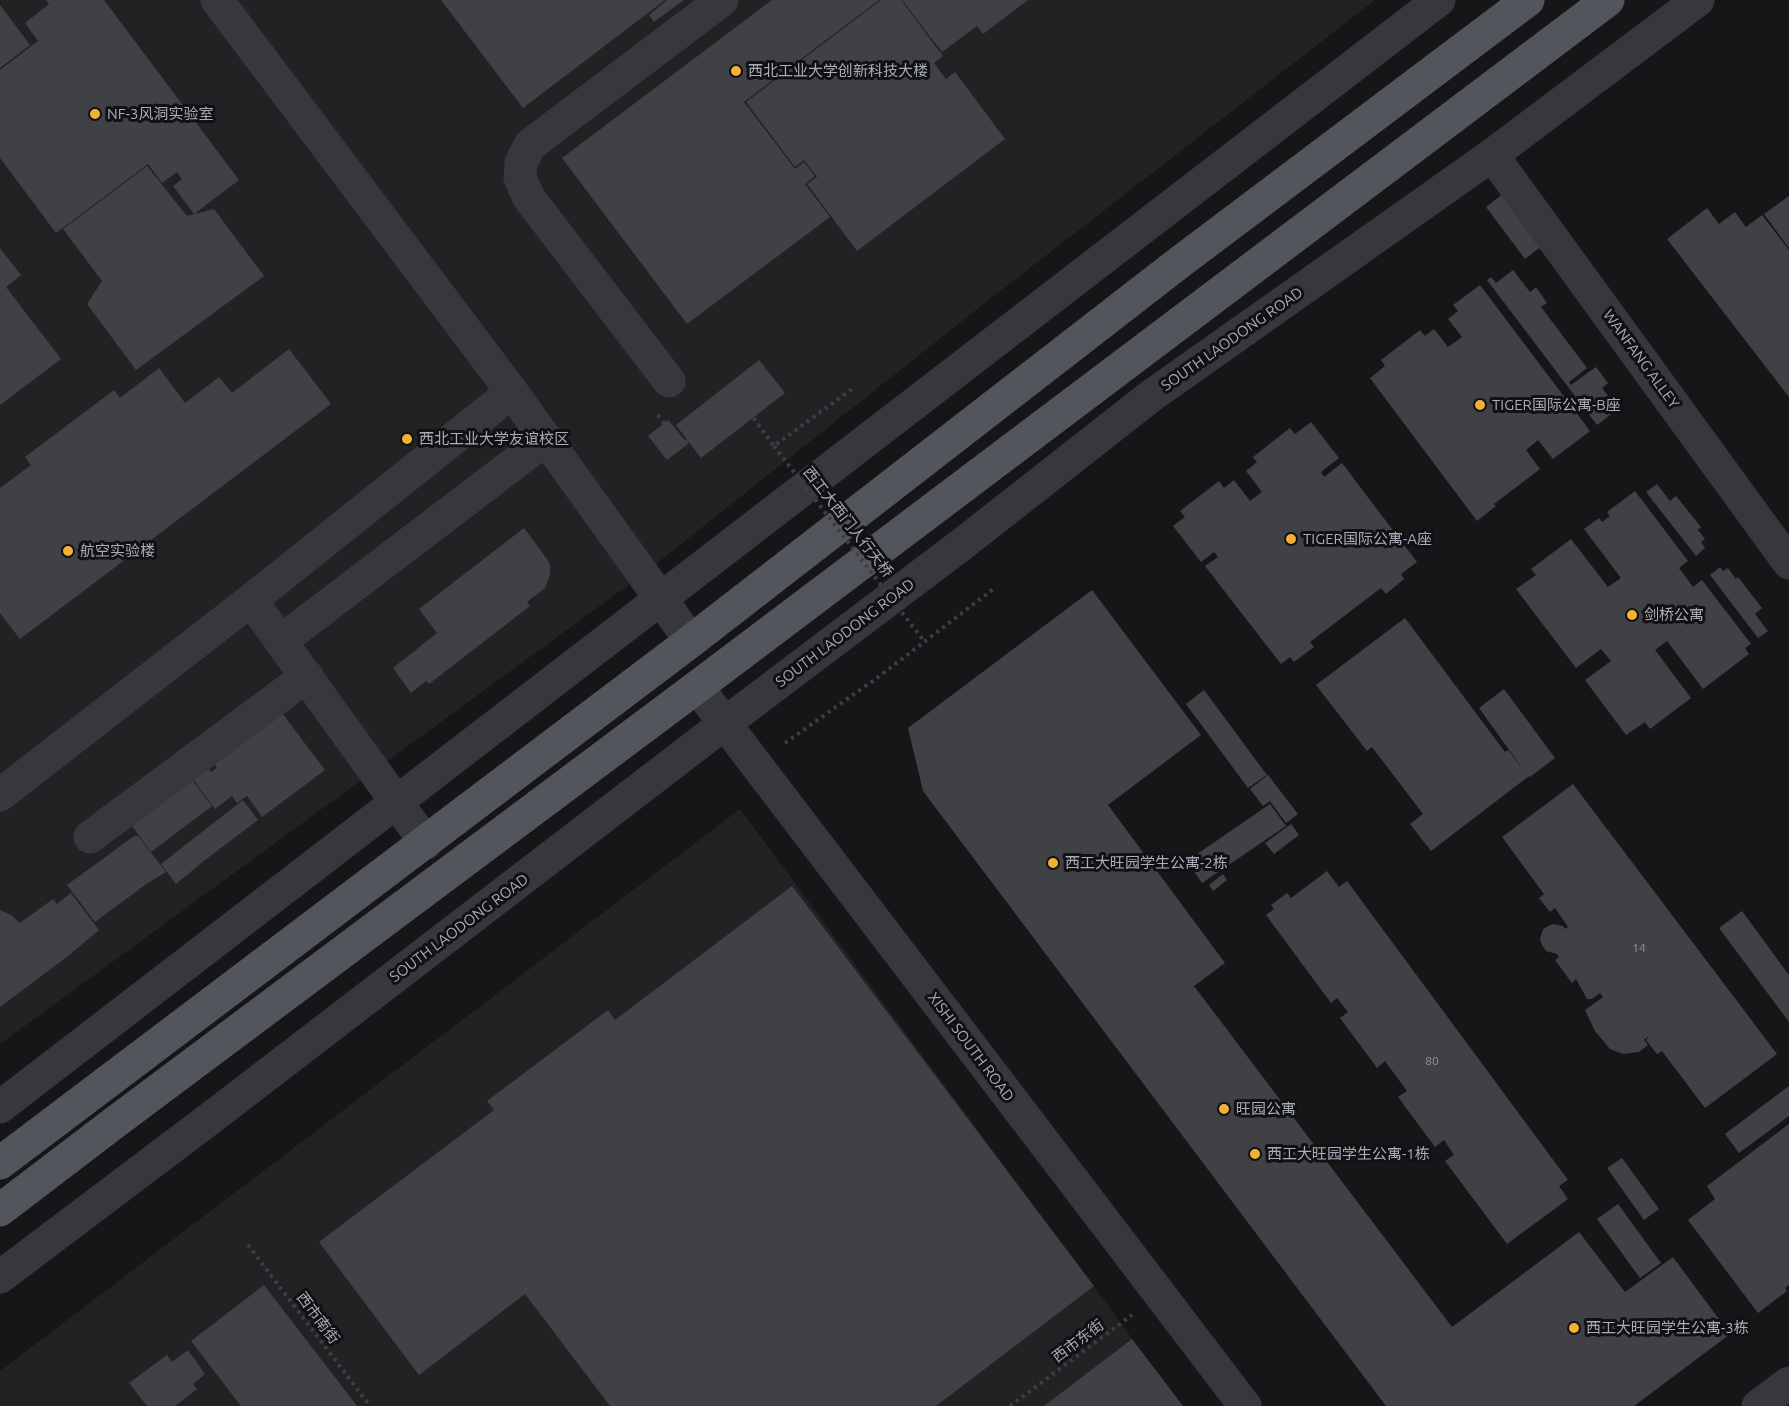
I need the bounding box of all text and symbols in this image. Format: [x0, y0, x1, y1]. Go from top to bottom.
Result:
place label: 西北工业大学创新科技大楼 [748, 62, 928, 80]
marker: 西北工业大学创新科技大楼 [729, 64, 743, 78]
place label: NF-3风洞实验室 [107, 105, 213, 123]
marker: NF-3风洞实验室 [88, 107, 102, 121]
street label: SOUTH LAODONG ROAD [1158, 283, 1306, 395]
street label: WANFANG ALLEY [1599, 306, 1683, 412]
place label: TIGER国际公寓-B座 [1492, 396, 1621, 414]
marker: TIGER国际公寓-B座 [1473, 398, 1487, 412]
place label: 西北工业大学友谊校区 [419, 430, 569, 448]
marker: 西北工业大学友谊校区 [400, 432, 414, 446]
street label: 西工大西门人行天桥 [799, 463, 897, 581]
place label: TIGER国际公寓-A座 [1303, 530, 1432, 548]
marker: TIGER国际公寓-A座 [1284, 532, 1298, 546]
place label: 航空实验楼 [80, 542, 155, 560]
marker: 航空实验楼 [61, 544, 75, 558]
street label: SOUTH LAODONG ROAD [772, 575, 918, 691]
place label: 剑桥公寓 [1644, 606, 1704, 624]
marker: 剑桥公寓 [1625, 608, 1639, 622]
place label: 西工大旺园学生公寓-2栋 [1065, 854, 1228, 872]
marker: 西工大旺园学生公寓-2栋 [1046, 856, 1060, 870]
street label: SOUTH LAODONG ROAD [386, 870, 532, 986]
house number: 14 [1632, 941, 1646, 955]
street label: XISHI SOUTH ROAD [924, 989, 1018, 1105]
house number: 80 [1425, 1054, 1439, 1068]
place label: 旺园公寓 [1236, 1100, 1296, 1118]
marker: 旺园公寓 [1217, 1102, 1231, 1116]
place label: 西工大旺园学生公寓-1栋 [1267, 1145, 1430, 1163]
marker: 西工大旺园学生公寓-1栋 [1248, 1147, 1262, 1161]
street label: 西市南街 [293, 1289, 343, 1347]
street label: 西市东街 [1049, 1316, 1107, 1366]
place label: 西工大旺园学生公寓-3栋 [1586, 1319, 1749, 1337]
marker: 西工大旺园学生公寓-3栋 [1567, 1321, 1581, 1335]

